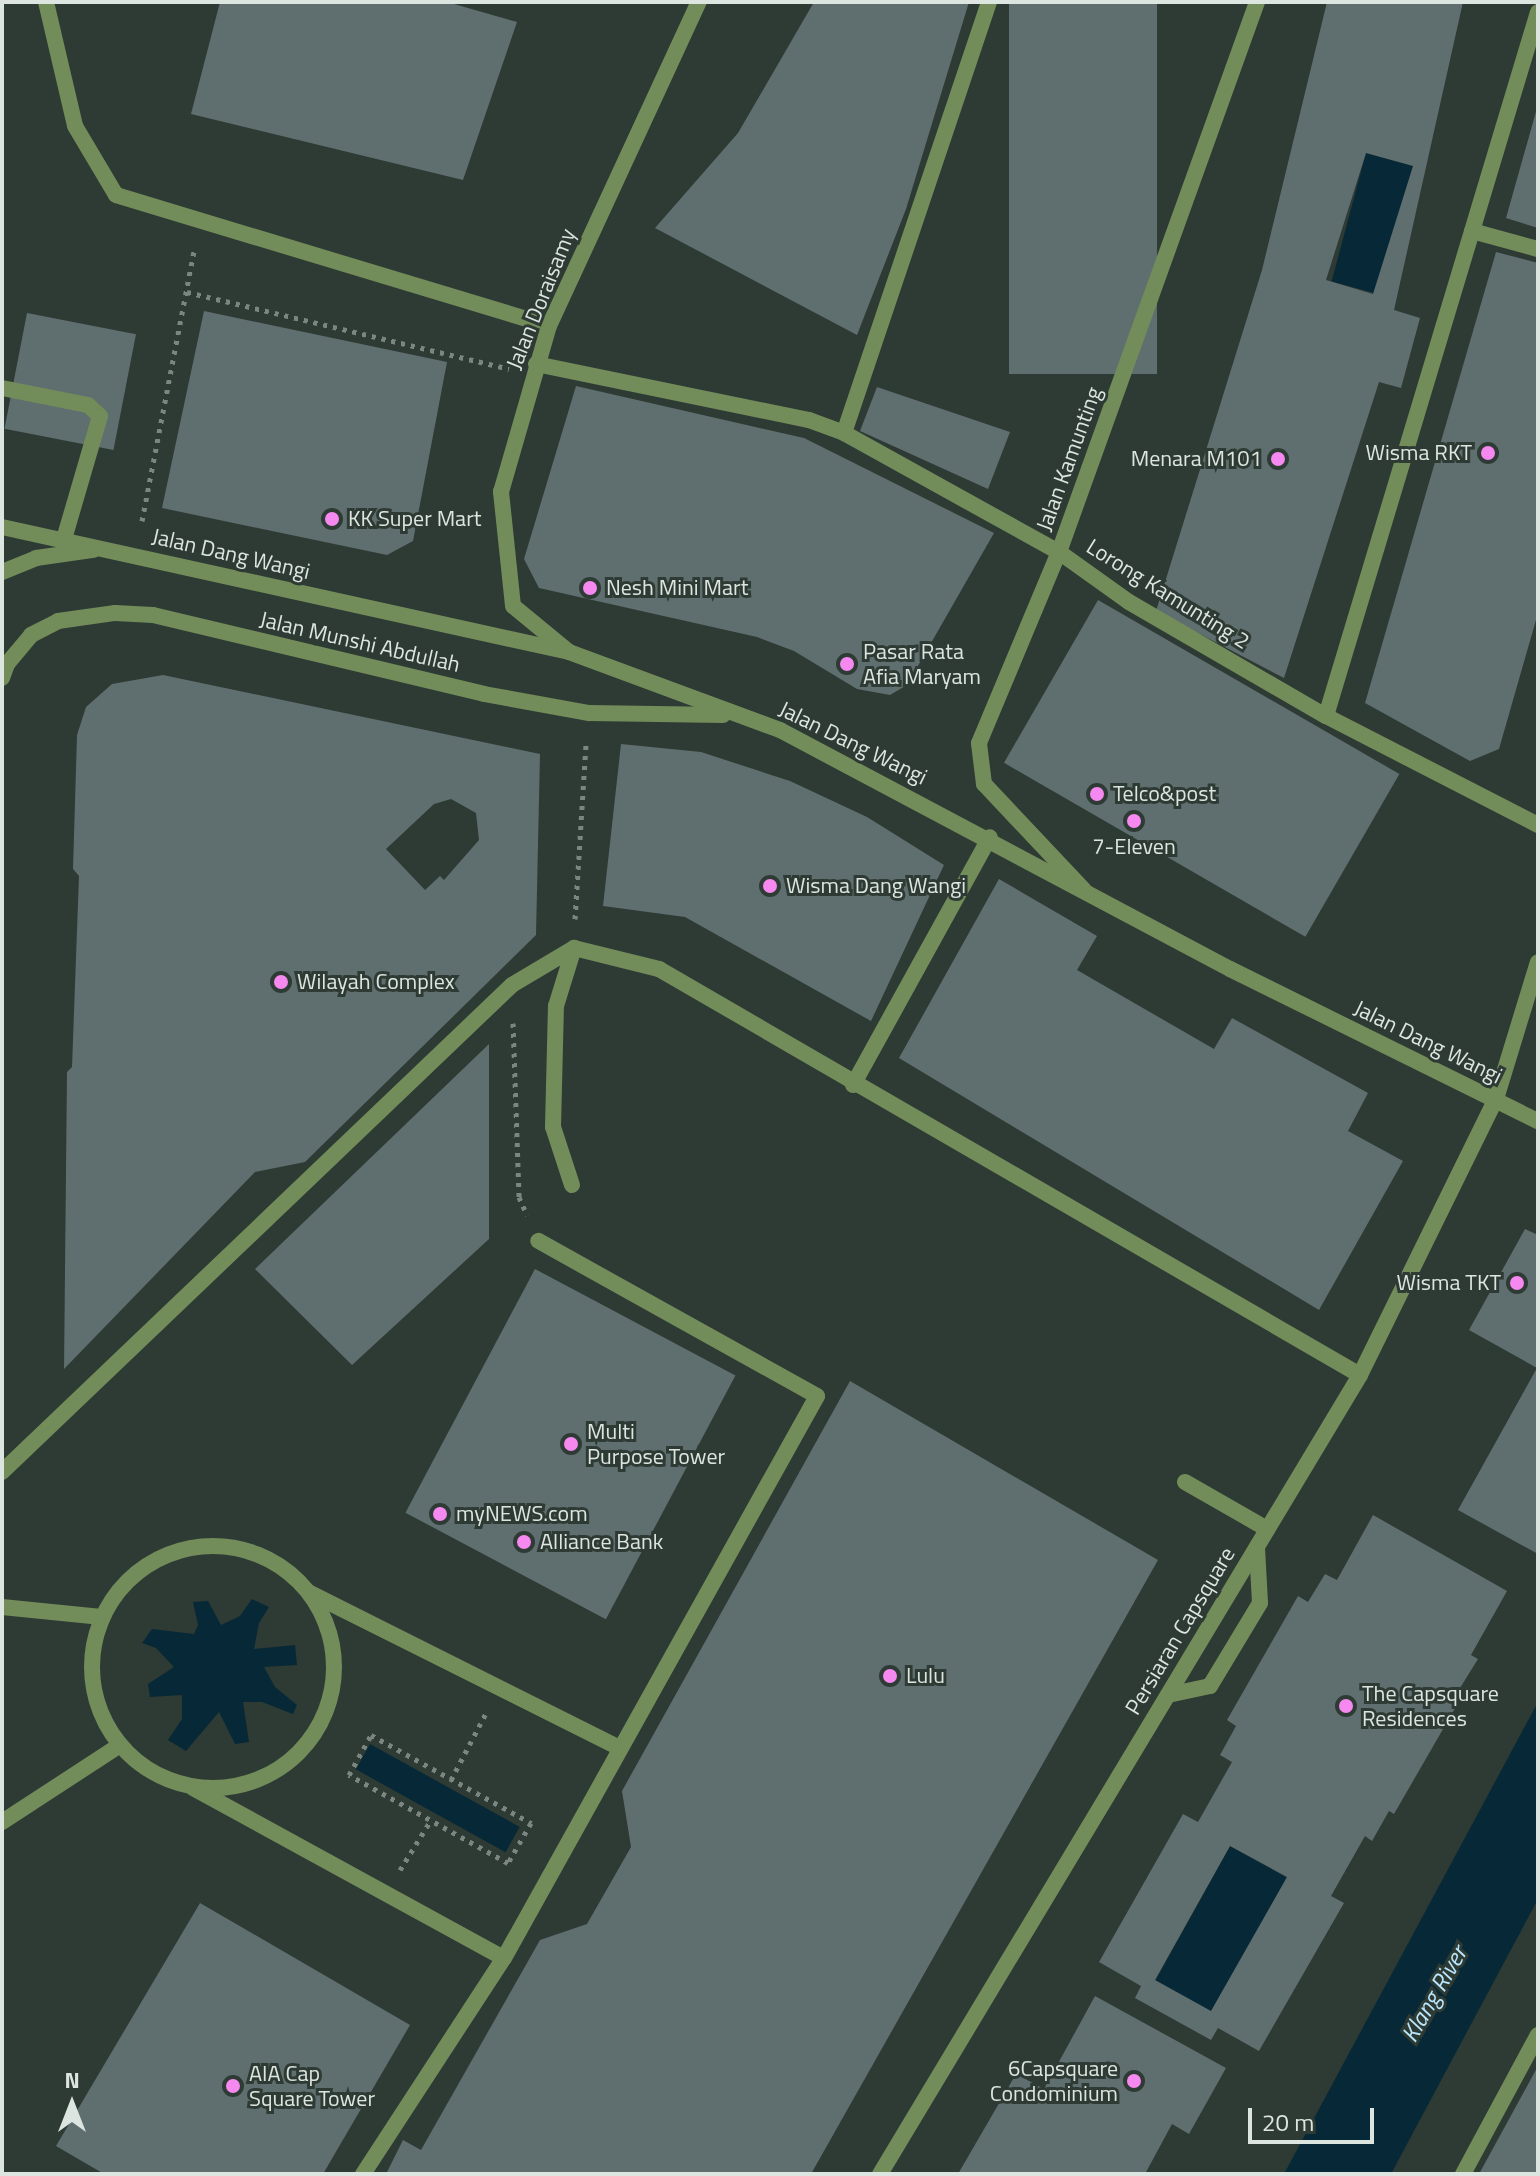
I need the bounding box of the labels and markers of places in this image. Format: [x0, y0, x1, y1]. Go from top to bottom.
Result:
place label: Wisma RKT [1366, 440, 1472, 466]
marker: Wisma RKT [1479, 444, 1497, 462]
place label: Menara M101 [1131, 446, 1262, 472]
marker: Menara M101 [1269, 450, 1287, 468]
place label: KK Super Mart [348, 506, 481, 532]
marker: KK Super Mart [323, 510, 341, 528]
place label: Nesh Mini Mart [606, 575, 748, 601]
marker: Nesh Mini Mart [581, 579, 599, 597]
place label: Pasar Rata Afia Maryam [863, 638, 981, 690]
marker: Pasar Rata Afia Maryam [838, 655, 856, 673]
place label: Telco&post [1113, 781, 1216, 807]
marker: Telco&post [1088, 785, 1106, 803]
marker: 7-Eleven [1125, 812, 1143, 830]
place label: 7-Eleven [1092, 834, 1176, 860]
place label: Wisma Dang Wangi [786, 873, 966, 899]
marker: Wisma Dang Wangi [761, 877, 779, 895]
place label: Wilayah Complex [297, 969, 455, 995]
marker: Wilayah Complex [272, 973, 290, 991]
place label: Wisma TKT [1397, 1270, 1501, 1296]
marker: Wisma TKT [1508, 1274, 1526, 1292]
place label: Multi Purpose Tower [587, 1418, 725, 1470]
marker: Multi Purpose Tower [562, 1435, 580, 1453]
place label: myNEWS.com [456, 1501, 588, 1527]
marker: myNEWS.com [431, 1505, 449, 1523]
place label: Alliance Bank [540, 1529, 663, 1555]
marker: Alliance Bank [515, 1533, 533, 1551]
place label: Lulu [906, 1663, 945, 1689]
marker: Lulu [881, 1667, 899, 1685]
place label: The Capsquare Residences [1362, 1680, 1499, 1732]
marker: The Capsquare Residences [1337, 1697, 1355, 1715]
place label: 6Capsquare Condominium [990, 2055, 1118, 2106]
place label: AIA Cap Square Tower [249, 2060, 375, 2112]
marker: 6Capsquare Condominium [1125, 2072, 1143, 2090]
marker: AIA Cap Square Tower [224, 2077, 242, 2095]

